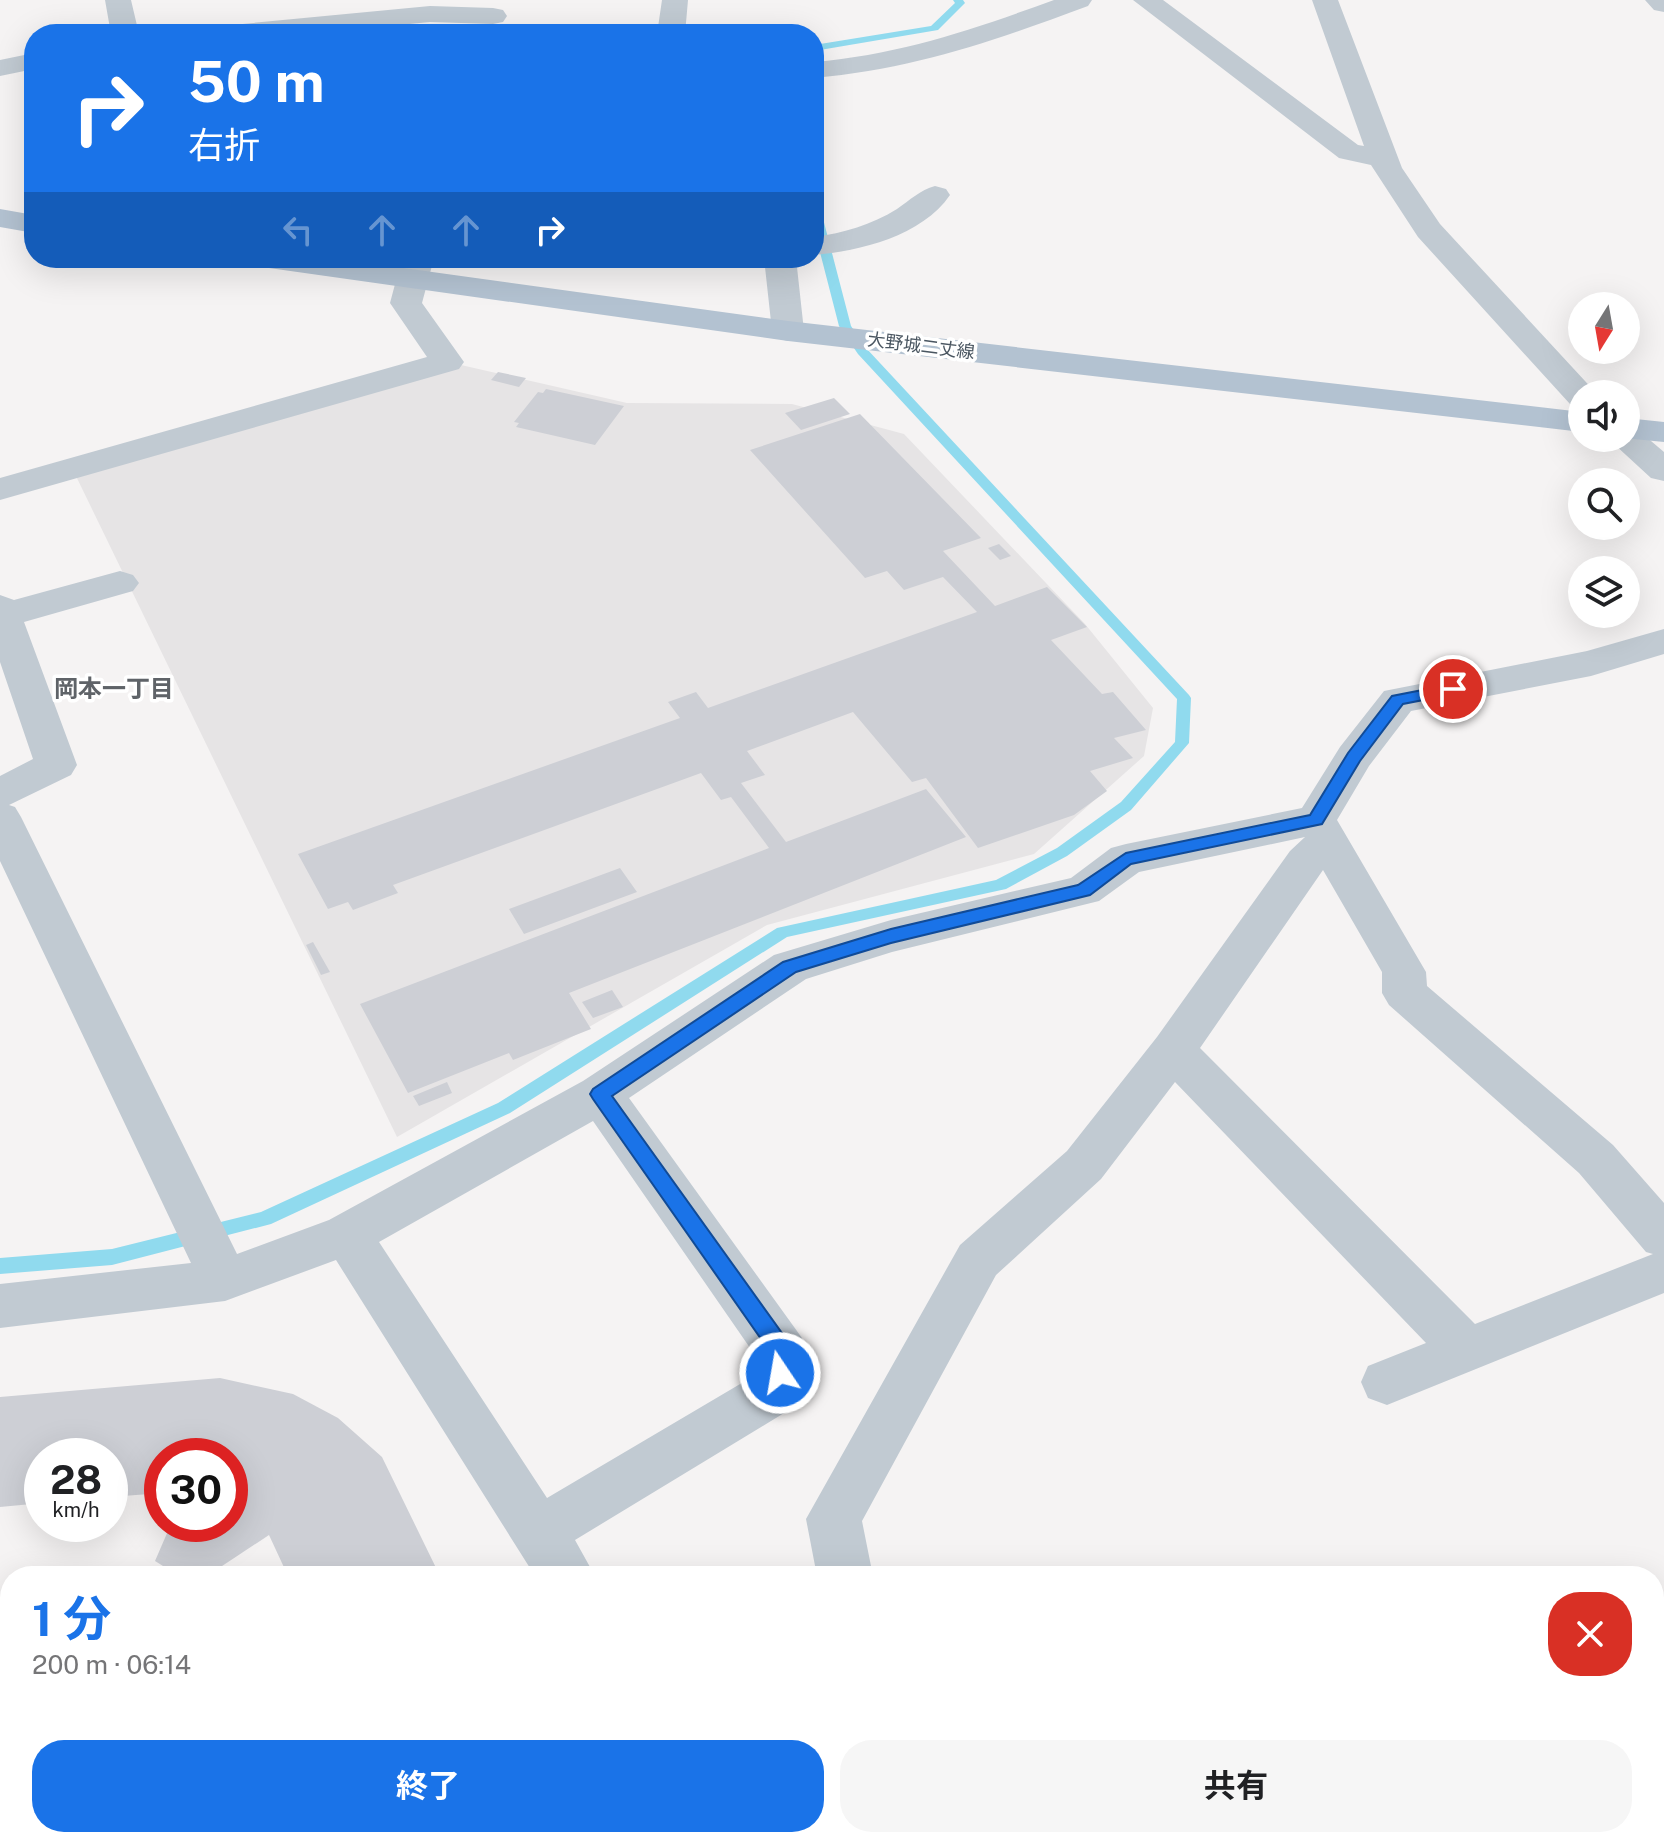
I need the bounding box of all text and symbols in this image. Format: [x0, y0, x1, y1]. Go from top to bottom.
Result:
text: 50 m [188, 49, 325, 115]
icon: right [56, 56, 160, 160]
text: 右折 [188, 124, 260, 166]
icon: left [276, 208, 320, 252]
icon: ahead [360, 208, 404, 252]
icon: ahead [444, 208, 488, 252]
icon: right [528, 208, 572, 252]
north arrow [1568, 292, 1640, 364]
map controls [1568, 292, 1640, 628]
street label: 大野城二丈線 [866, 329, 976, 363]
button: sound [1568, 380, 1640, 452]
button: search [1568, 468, 1640, 540]
button: layers [1568, 556, 1640, 628]
pin [1419, 655, 1487, 723]
icon: arrive [1431, 667, 1475, 711]
district label: 岡本一丁目 [54, 674, 174, 702]
position arrow [738, 1331, 822, 1415]
speed limit sign: 30 [144, 1438, 248, 1542]
text: 28 [50, 1456, 102, 1503]
text: km/h [52, 1498, 100, 1522]
text: 1 分 [32, 1590, 111, 1647]
button: close [1548, 1592, 1632, 1676]
text: 200 m · 06:14 [32, 1649, 191, 1680]
button: 終了 [32, 1740, 824, 1832]
button: 共有 [840, 1740, 1632, 1832]

